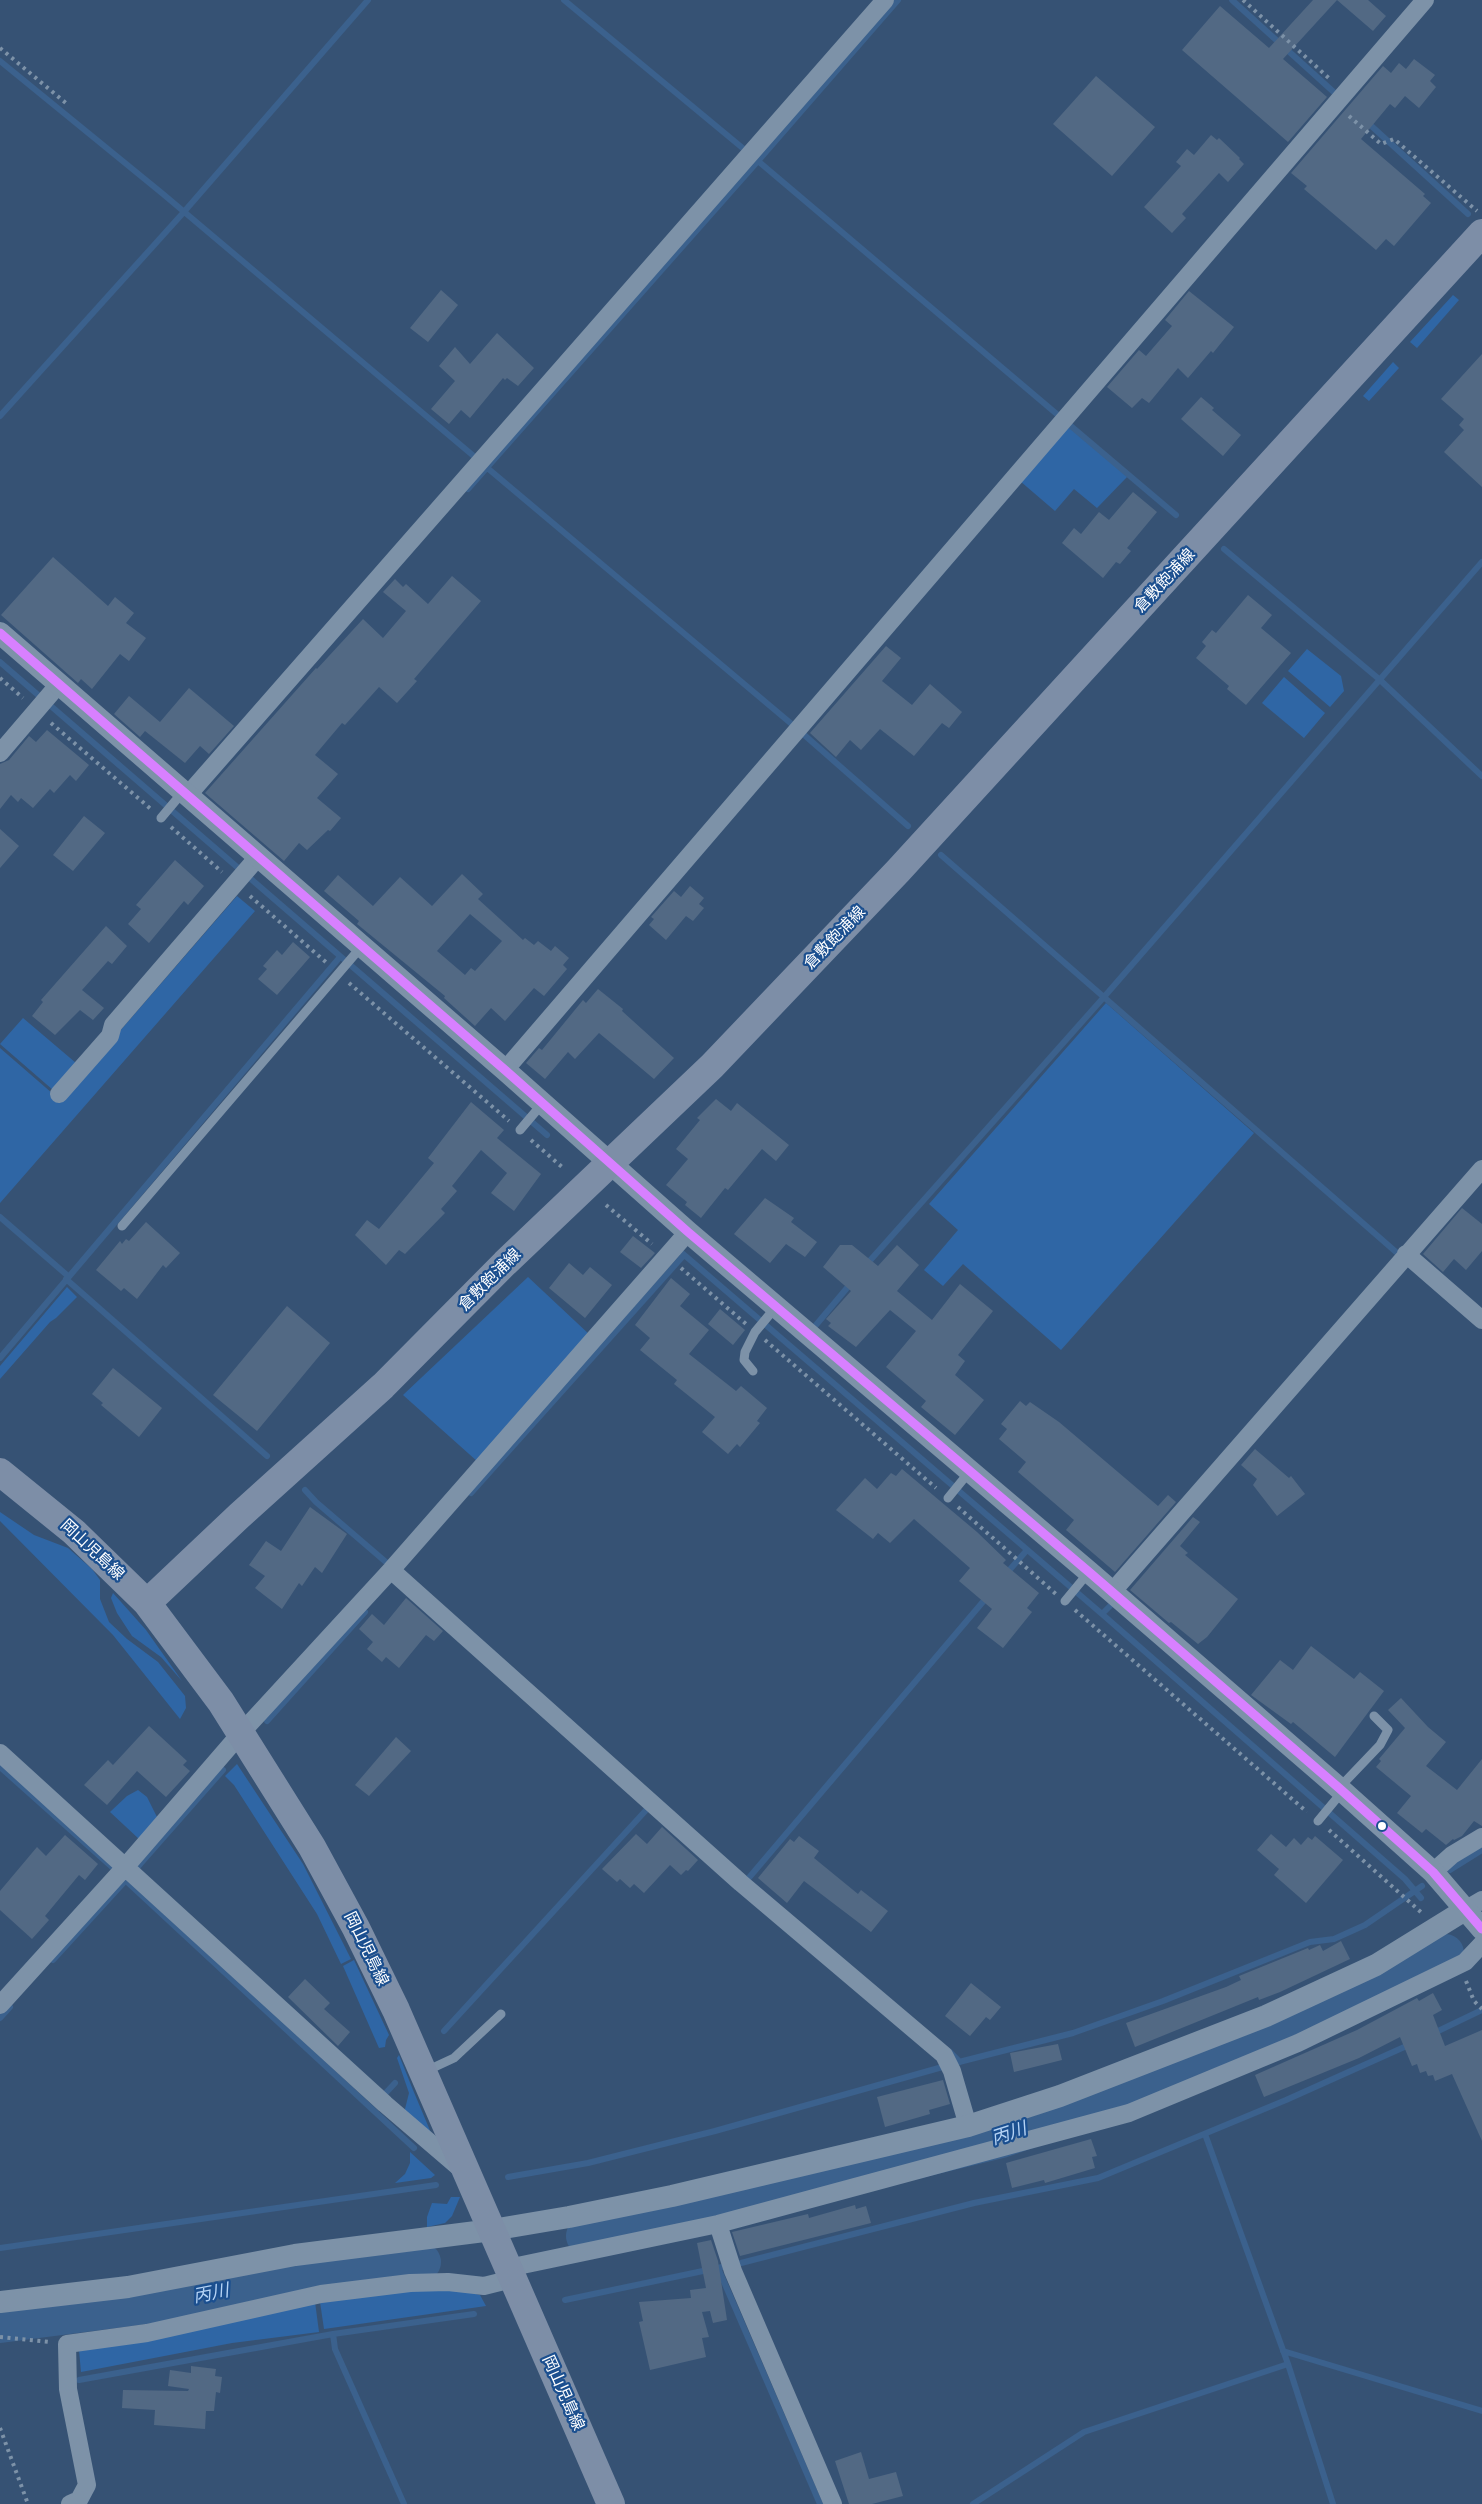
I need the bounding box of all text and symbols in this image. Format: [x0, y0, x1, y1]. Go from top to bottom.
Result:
street label: 倉敷飽浦線 [1131, 545, 1199, 617]
street label: 倉敷飽浦線 [800, 903, 870, 973]
street label: 倉敷飽浦線 [455, 1245, 525, 1315]
street label: 岡山児島線 [56, 1516, 128, 1584]
unlabelled marker [1376, 1820, 1388, 1832]
street label: 岡山児島線 [340, 1909, 392, 1989]
water label: 丙川 [989, 2118, 1029, 2150]
water label: 丙川 [191, 2280, 231, 2308]
street label: 岡山児島線 [538, 2353, 588, 2433]

